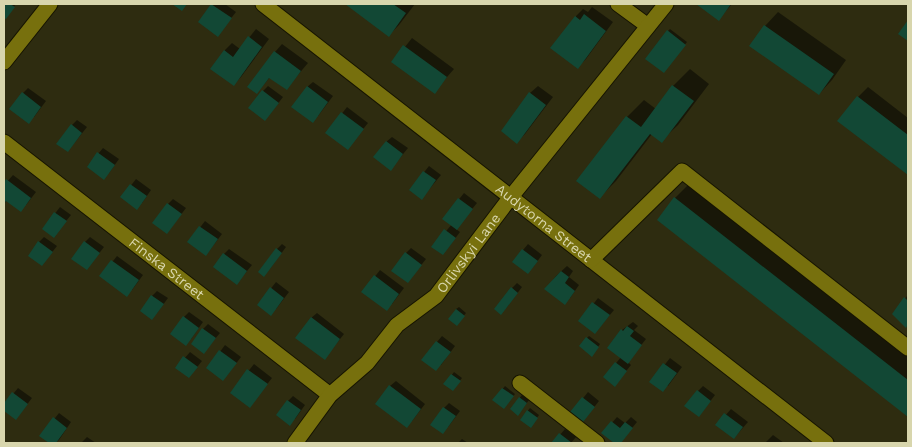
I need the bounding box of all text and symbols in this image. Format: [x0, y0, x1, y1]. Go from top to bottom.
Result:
street label: Audytorna Street [493, 181, 595, 265]
street label: Orlivskyi Lane [433, 210, 503, 296]
street label: Finska Street [126, 234, 208, 303]

